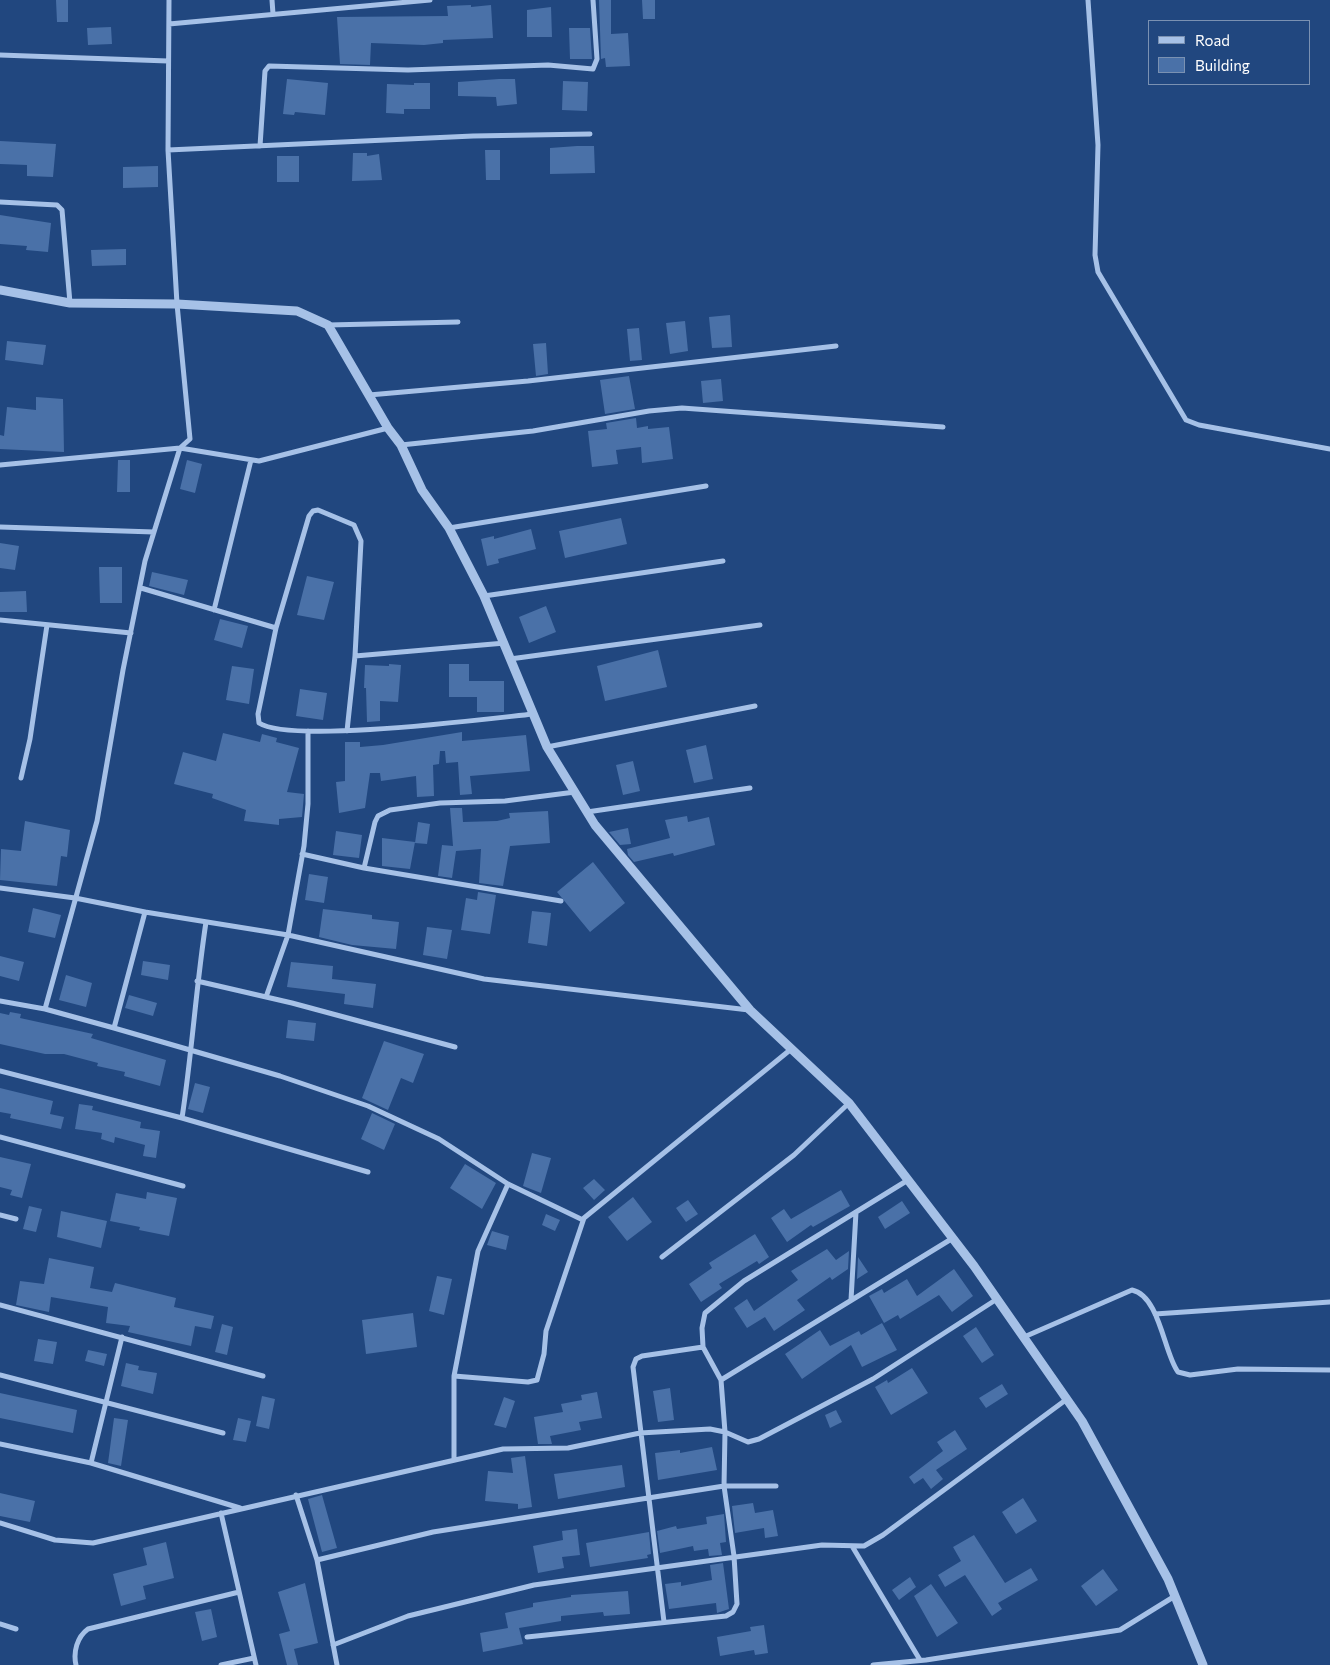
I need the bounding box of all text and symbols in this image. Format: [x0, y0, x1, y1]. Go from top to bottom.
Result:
legend [1148, 20, 1310, 85]
text: Road [1195, 31, 1230, 49]
text: Building [1195, 56, 1250, 74]

